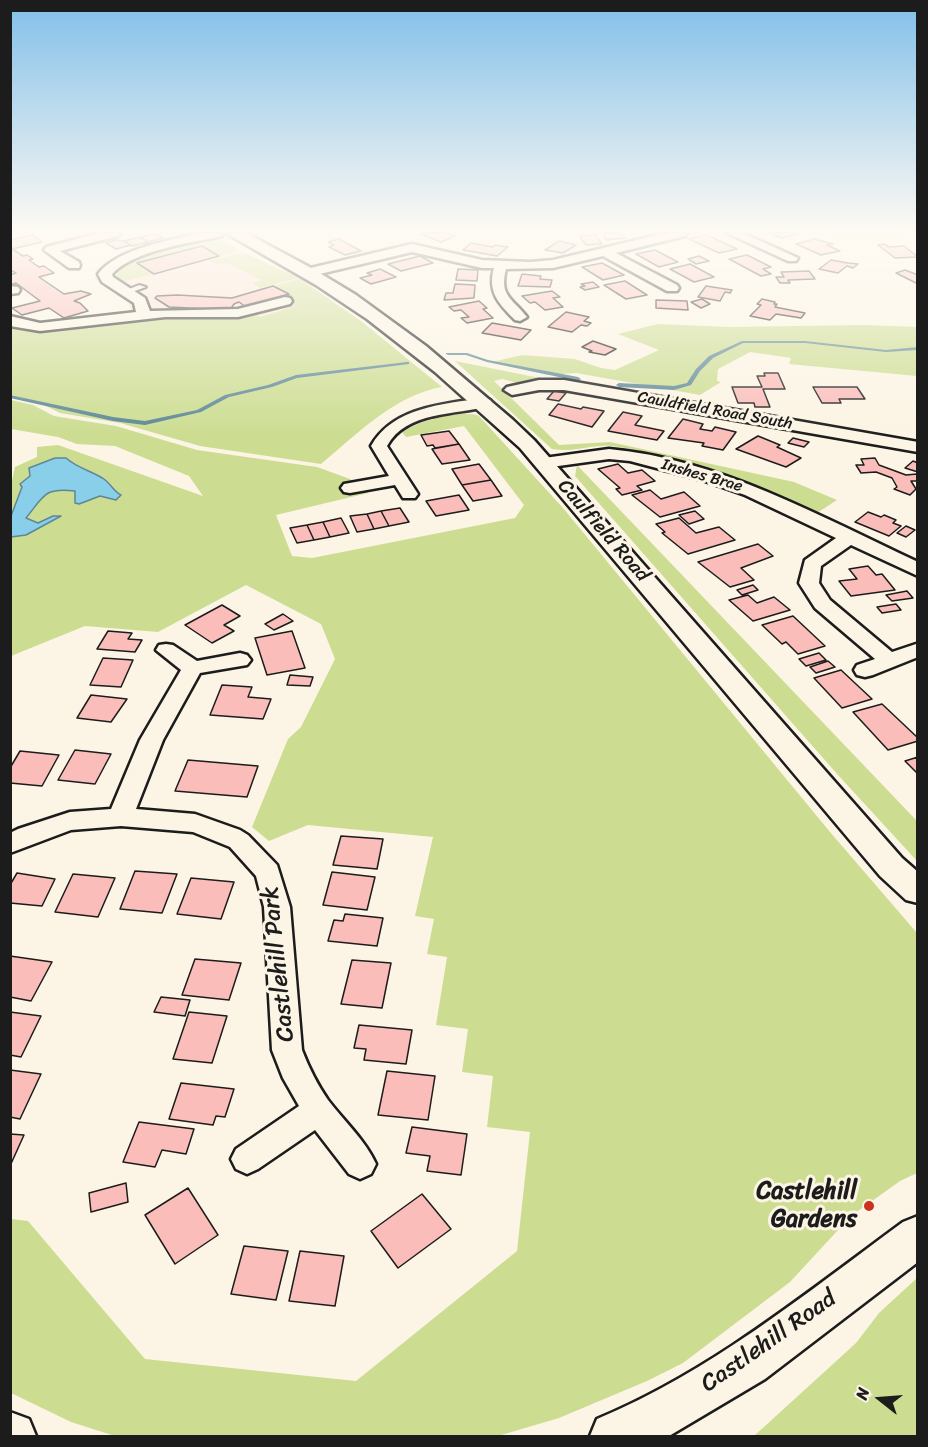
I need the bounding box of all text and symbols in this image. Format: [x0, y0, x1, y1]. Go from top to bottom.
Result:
street label: Cauldfield Road South [636, 388, 794, 434]
street label: Inshes Brae [659, 455, 745, 497]
street label: Caulfield Road [552, 475, 654, 587]
street label: Castlehill Park [257, 885, 301, 1043]
place label: Castlehill Gardens [756, 1178, 857, 1234]
marker: Castlehill Gardens [862, 1199, 876, 1213]
street label: Castlehill Road [696, 1285, 842, 1399]
north arrow [850, 1369, 910, 1429]
text: N [847, 1384, 878, 1403]

